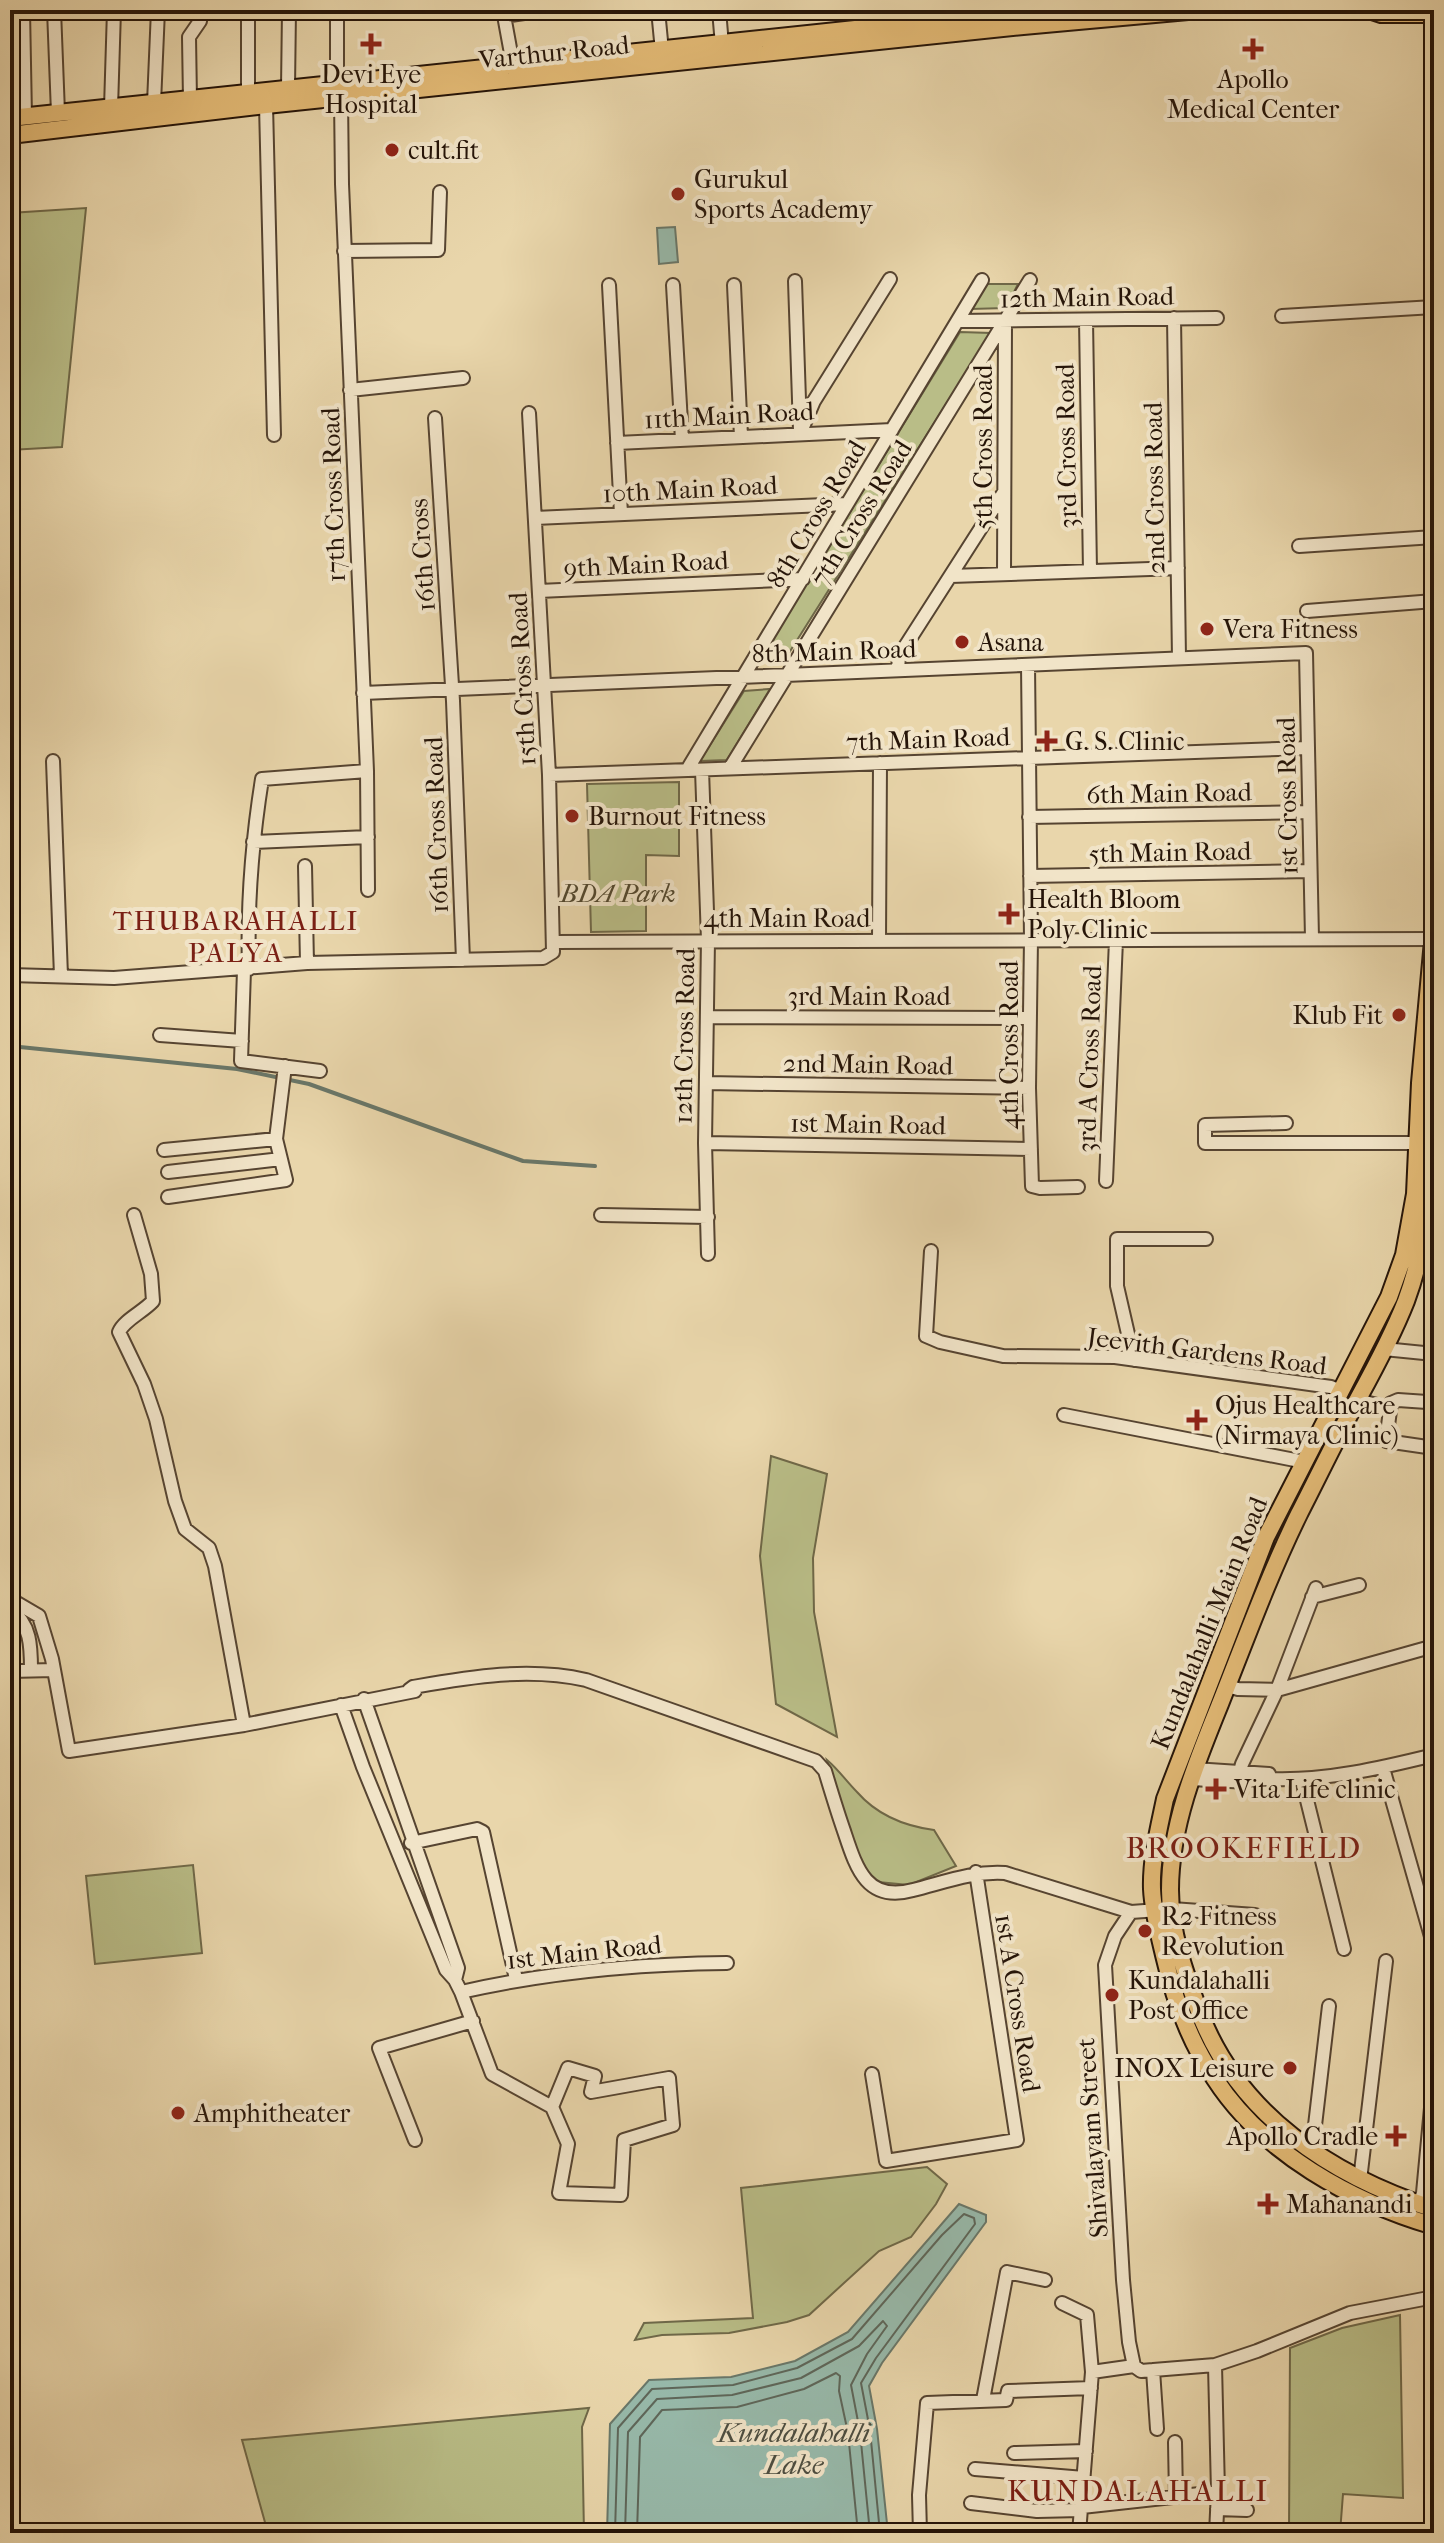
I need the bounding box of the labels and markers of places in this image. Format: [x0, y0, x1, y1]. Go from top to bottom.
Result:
marker: Devi Eye Hospital [360, 33, 382, 55]
marker: Apollo Medical Center [1242, 38, 1264, 60]
place label: Devi Eye Hospital [321, 59, 421, 120]
place label: Apollo Medical Center [1167, 64, 1339, 125]
place label: cult.fit [408, 135, 480, 166]
marker: cult.fit [383, 141, 401, 159]
place label: Gurukul Sports Academy [694, 164, 873, 225]
marker: Gurukul Sports Academy [669, 185, 687, 203]
place label: Vera Fitness [1222, 614, 1358, 645]
marker: Vera Fitness [1198, 620, 1216, 638]
place label: Asana [977, 627, 1045, 658]
marker: Asana [953, 633, 971, 651]
place label: G. S. Clinic [1065, 726, 1184, 757]
marker: G. S. Clinic [1036, 730, 1058, 752]
place label: Burnout Fitness [588, 801, 766, 832]
marker: Burnout Fitness [563, 807, 581, 825]
place label: Health Bloom Poly Clinic [1027, 884, 1181, 945]
marker: Health Bloom Poly Clinic [998, 903, 1020, 925]
place label: Klub Fit [1293, 1000, 1384, 1031]
marker: Klub Fit [1390, 1006, 1408, 1024]
place label: Ojus Healthcare (Nirmaya Clinic) [1215, 1390, 1399, 1451]
marker: Ojus Healthcare (Nirmaya Clinic) [1186, 1409, 1208, 1431]
place label: Vita Life clinic [1233, 1774, 1396, 1805]
marker: Vita Life clinic [1205, 1778, 1227, 1800]
place label: R2 Fitness Revolution [1161, 1901, 1284, 1962]
marker: R2 Fitness Revolution [1136, 1922, 1154, 1940]
place label: Kundalahalli Post Office [1128, 1965, 1270, 2026]
marker: Kundalahalli Post Office [1103, 1986, 1121, 2004]
place label: INOX Leisure [1114, 2053, 1274, 2084]
marker: INOX Leisure [1281, 2059, 1299, 2077]
place label: Amphitheater [193, 2098, 350, 2129]
marker: Amphitheater [169, 2104, 187, 2122]
place label: Apollo Cradle [1226, 2121, 1378, 2152]
marker: Apollo Cradle [1385, 2125, 1407, 2147]
place label: Mahanandi [1286, 2189, 1413, 2220]
marker: Mahanandi [1257, 2193, 1279, 2215]

